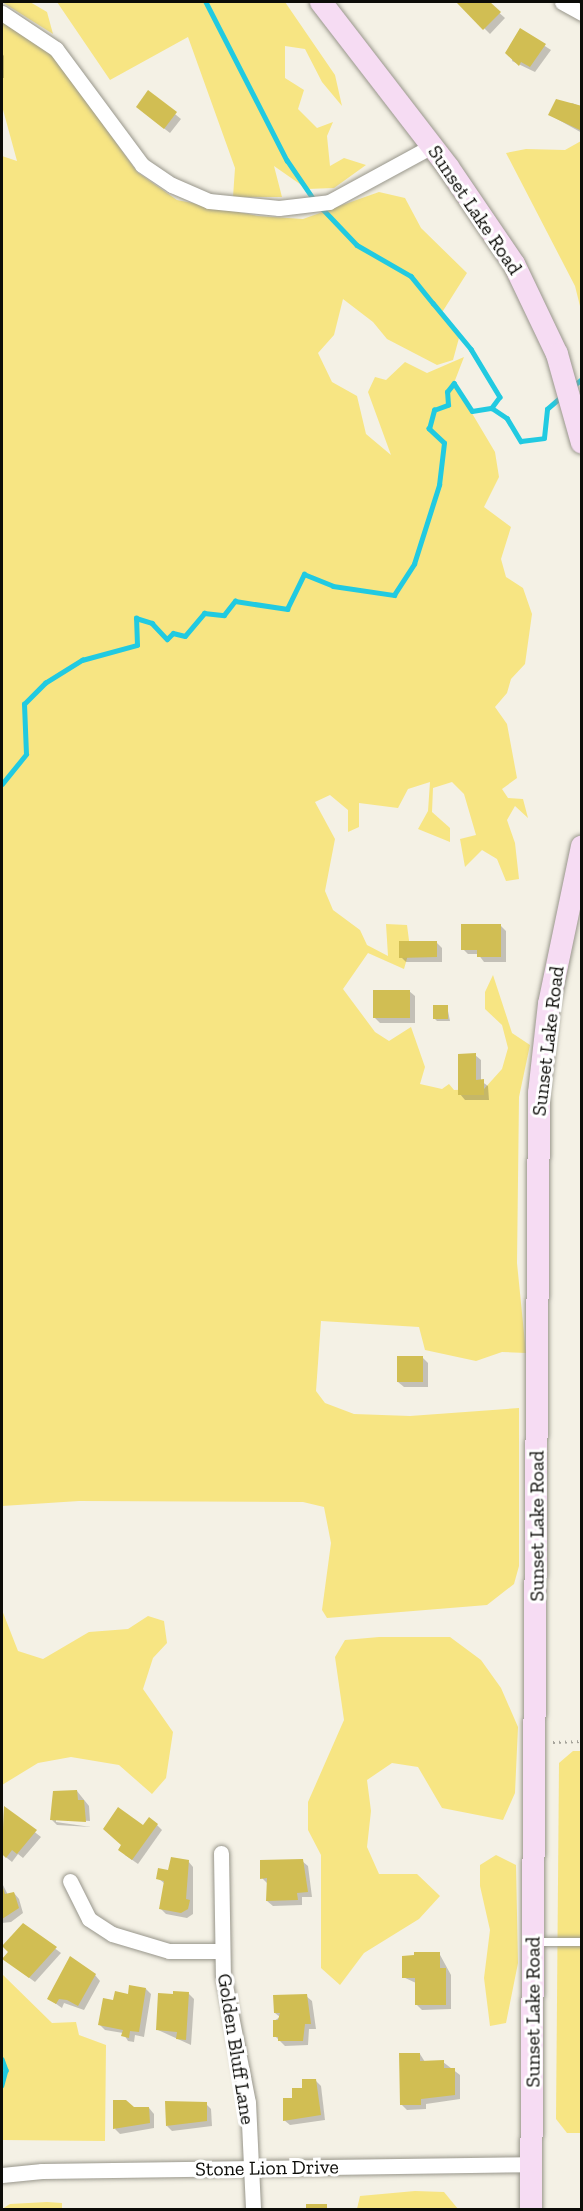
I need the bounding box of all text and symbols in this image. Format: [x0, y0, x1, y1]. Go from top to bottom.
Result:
street label: Sunset Lake Road [423, 141, 527, 279]
street label: Sunset Lake Road [527, 965, 569, 1117]
street label: Sunset Lake Road [525, 1450, 549, 1602]
street label: Sunset Lake Road [521, 1936, 545, 2088]
street label: Golden Bluff Lane [212, 1972, 260, 2126]
street label: Stone Lion Drive [195, 2155, 339, 2181]

